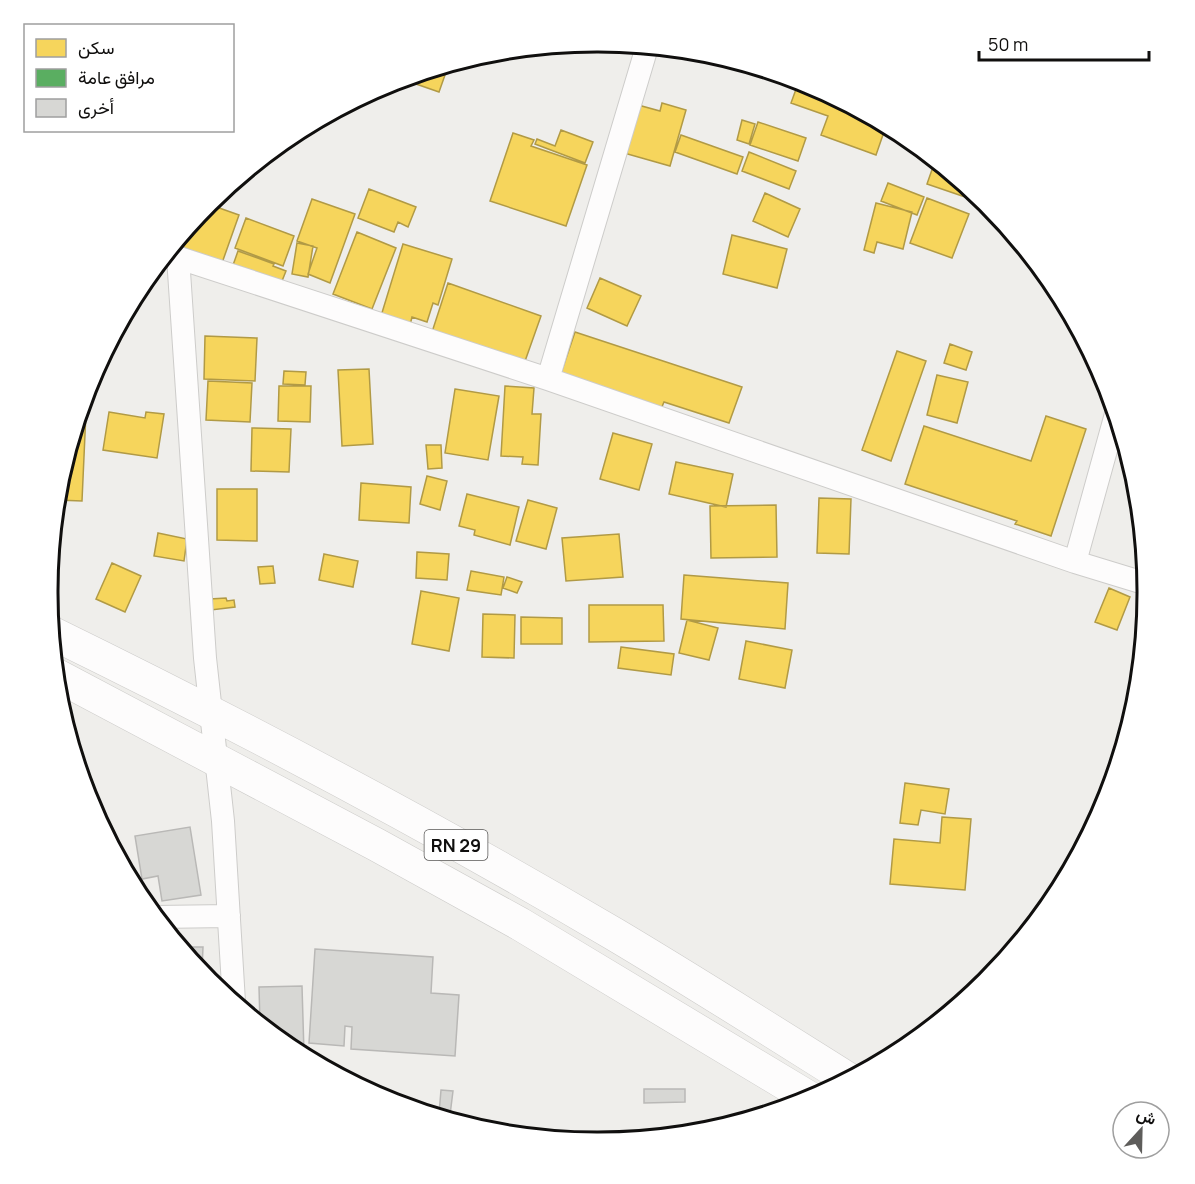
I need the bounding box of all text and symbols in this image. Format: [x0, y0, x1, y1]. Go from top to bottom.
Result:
legend [24, 24, 234, 132]
scale bar [979, 24, 1148, 62]
text: 50 m [988, 32, 1028, 56]
text: سكن [78, 35, 114, 59]
text: مرافق عامة [78, 65, 155, 89]
text: أخرى [78, 95, 114, 119]
road number: RN 29 [424, 830, 488, 860]
north arrow [1111, 1100, 1171, 1160]
text: ش [1134, 1102, 1160, 1130]

